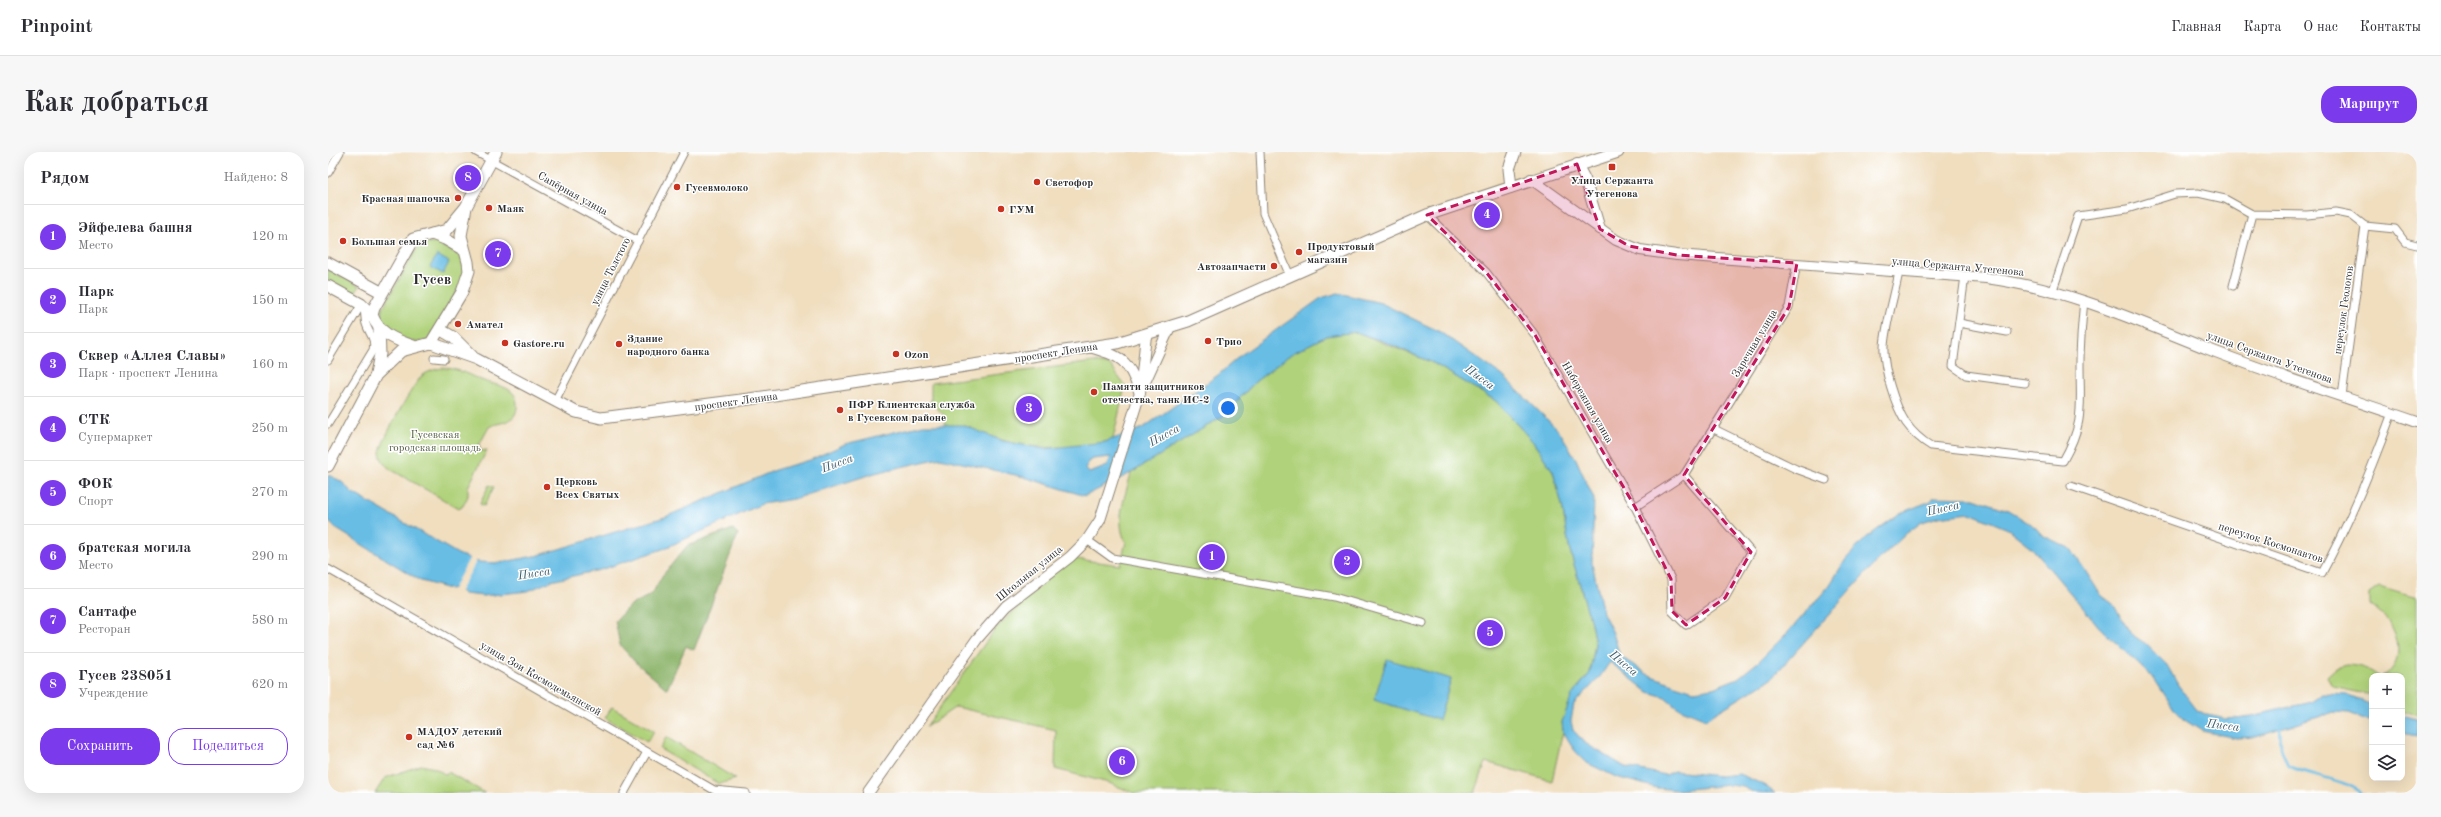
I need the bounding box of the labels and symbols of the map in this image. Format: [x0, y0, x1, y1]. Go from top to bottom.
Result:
marker: Улица Сержанта Утегенова [1607, 162, 1617, 172]
pin: 8 [455, 163, 481, 193]
street label: Сапёрная улица [535, 171, 610, 218]
place label: Улица Сержанта Утегенова [1570, 176, 1654, 200]
marker: Светофор [1032, 177, 1042, 187]
place label: Светофор [1045, 178, 1093, 189]
marker: Гусевмолоко [672, 182, 682, 192]
place label: Гусевмолоко [685, 183, 749, 194]
marker: Красная шапочка [453, 193, 463, 203]
place label: Красная шапочка [361, 194, 450, 205]
pin: 4 [1474, 200, 1500, 230]
marker: Маяк [484, 203, 494, 213]
place label: Маяк [497, 204, 524, 215]
marker: ГУМ [996, 204, 1006, 214]
place label: ГУМ [1009, 205, 1035, 216]
marker: Большая семья [338, 236, 348, 246]
street label: улица Толстого [590, 236, 633, 307]
place label: Большая семья [351, 237, 427, 248]
pin: 7 [485, 239, 511, 269]
place label: Продуктовый магазин [1307, 242, 1374, 266]
marker: Продуктовый магазин [1294, 247, 1304, 257]
street label: улица Сержанта Утегенова [1891, 256, 2025, 279]
marker: Автозапчасти [1269, 261, 1279, 271]
place label: Автозапчасти [1197, 262, 1266, 273]
street label: переулок Геологов [2333, 265, 2356, 355]
district label: Гусев [413, 273, 451, 288]
street label: Заречная улица [1731, 307, 1780, 380]
marker: Амател [453, 319, 463, 329]
place label: Амател [466, 320, 503, 331]
street label: улица Сержанта Утегенова [2205, 331, 2334, 386]
place label: Здание народного банка [627, 334, 710, 358]
marker: Трио [1203, 336, 1213, 346]
place label: Трио [1216, 337, 1242, 348]
marker: Gastore.ru [500, 338, 510, 348]
place label: Gastore.ru [513, 339, 565, 350]
marker: Здание народного банка [614, 339, 624, 349]
street label: проспект Ленина [1014, 341, 1099, 365]
marker: Ozon [891, 349, 901, 359]
place label: Ozon [904, 350, 929, 361]
street label: Набережная улица [1559, 360, 1615, 446]
water label: Писса [1462, 363, 1497, 393]
place label: Памяти защитников отечества, танк ИС-2 [1102, 382, 1210, 406]
marker: Памяти защитников отечества, танк ИС-2 [1089, 387, 1099, 397]
street label: проспект Ленина [694, 391, 779, 414]
pin: 3 [1016, 394, 1042, 424]
your location [1218, 398, 1238, 418]
place label: ПФР Клиентская служба в Гусевском районе [848, 400, 976, 424]
marker: ПФР Клиентская служба в Гусевском районе [835, 405, 845, 415]
water label: Писса [1146, 422, 1182, 450]
park label: Гусевская городская площадь [389, 430, 481, 454]
water label: Писса [819, 452, 855, 476]
place label: Церковь Всех Святых [555, 477, 619, 501]
marker: Церковь Всех Святых [542, 482, 552, 492]
water label: Писса [1925, 499, 1961, 519]
street label: переулок Космонавтов [2217, 521, 2324, 566]
pin: 1 [1199, 542, 1225, 572]
street label: Школьная улица [995, 544, 1066, 604]
pin: 2 [1334, 547, 1360, 577]
water label: Писса [516, 565, 552, 583]
pin: 5 [1477, 618, 1503, 648]
street label: улица Зои Космодемьянской [478, 640, 603, 719]
water label: Писса [1606, 648, 1640, 679]
water label: Писса [2205, 718, 2241, 734]
place label: МАДОУ детский сад №6 [417, 727, 502, 751]
marker: МАДОУ детский сад №6 [404, 732, 414, 742]
pin: 6 [1109, 747, 1135, 777]

